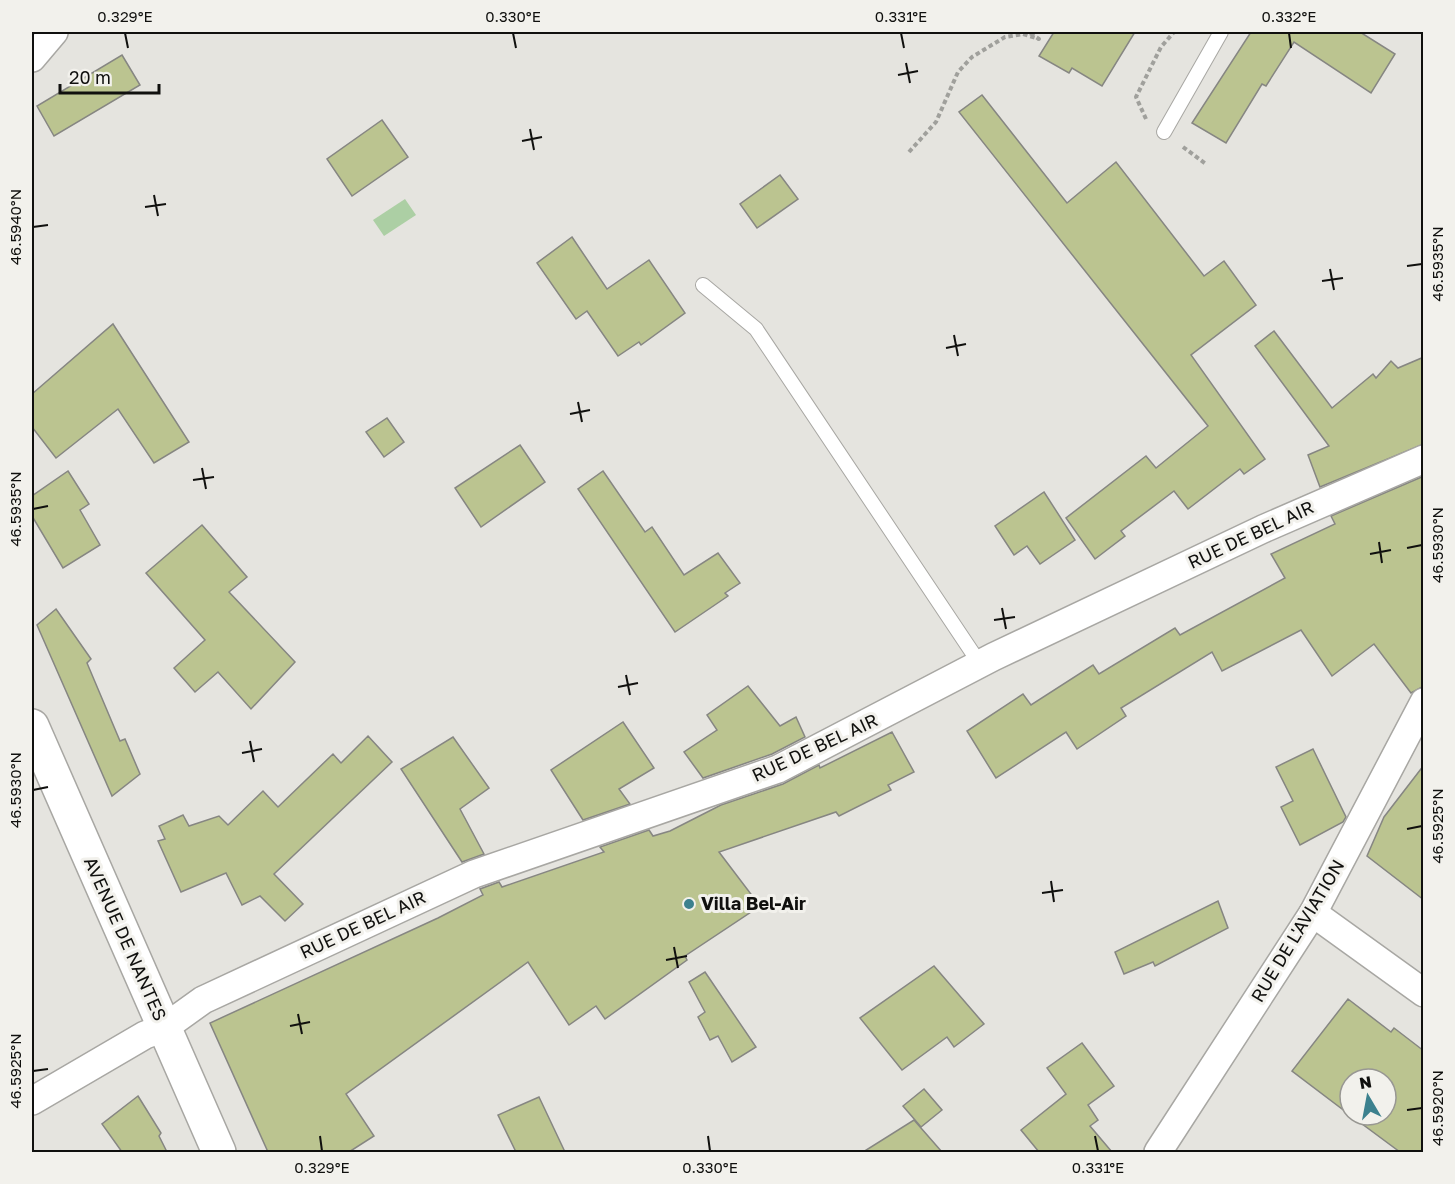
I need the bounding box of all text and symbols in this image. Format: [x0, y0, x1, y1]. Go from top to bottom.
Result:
text: 0.329°E [97, 7, 153, 25]
text: 0.330°E [485, 7, 541, 25]
text: 0.331°E [875, 7, 927, 25]
text: 0.332°E [1261, 7, 1317, 25]
scale bar [60, 57, 159, 95]
text: 20 m [69, 66, 111, 88]
text: 46.5940°N [6, 189, 24, 265]
text: 46.5935°N [1428, 226, 1446, 302]
text: 46.5935°N [6, 471, 24, 547]
street label: RUE DE BEL AIR [1184, 495, 1317, 573]
text: 46.5930°N [1428, 507, 1446, 583]
street label: RUE DE BEL AIR [748, 708, 881, 786]
text: 46.5930°N [6, 752, 24, 828]
text: 46.5925°N [1428, 788, 1446, 864]
street label: AVENUE DE NANTES [80, 853, 172, 1024]
street label: RUE DE L'AVIATION [1246, 855, 1348, 1006]
street label: RUE DE BEL AIR [296, 885, 429, 963]
place label: Villa Bel-Air [701, 892, 806, 914]
marker: Villa Bel-Air [682, 897, 696, 911]
text: 46.5925°N [6, 1033, 24, 1109]
north arrow [1338, 1067, 1398, 1127]
text: 46.5920°N [1428, 1070, 1446, 1146]
text: N [1358, 1071, 1373, 1093]
text: 0.329°E [294, 1158, 350, 1176]
text: 0.330°E [682, 1158, 738, 1176]
text: 0.331°E [1072, 1158, 1124, 1176]

